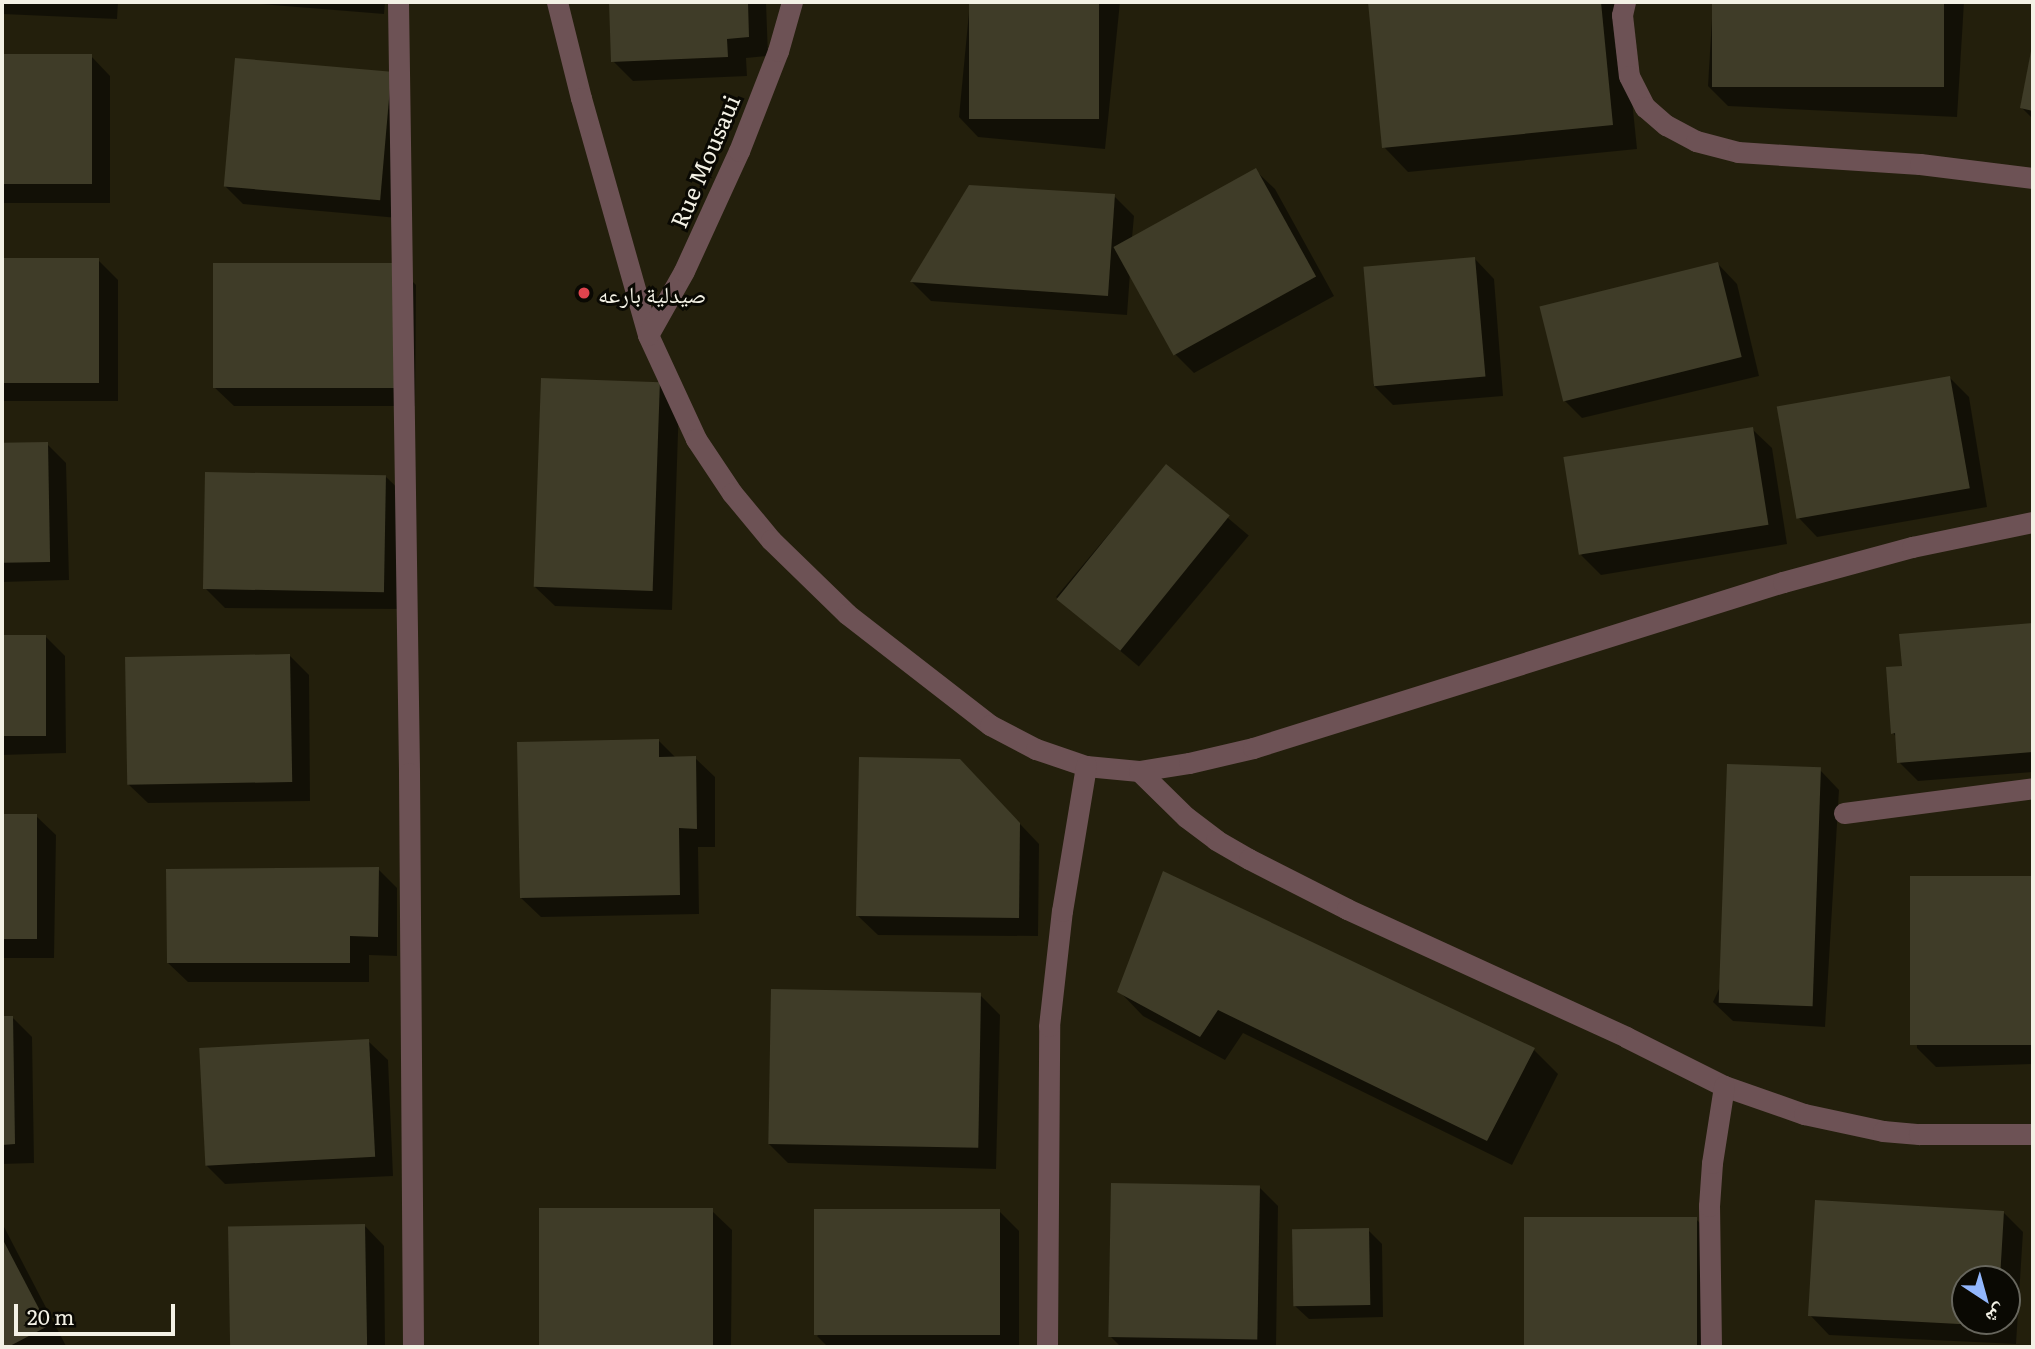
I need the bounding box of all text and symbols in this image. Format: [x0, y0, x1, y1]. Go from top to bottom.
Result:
street label: Rue Mousaui [664, 90, 744, 232]
place label: صيدلية بارعه [598, 279, 706, 307]
marker: صيدلية بارعه [576, 285, 592, 301]
north arrow [1951, 1265, 2021, 1335]
scale bar [18, 1290, 178, 1334]
text: ش [1981, 1298, 2014, 1333]
text: 20 m [27, 1300, 74, 1331]

